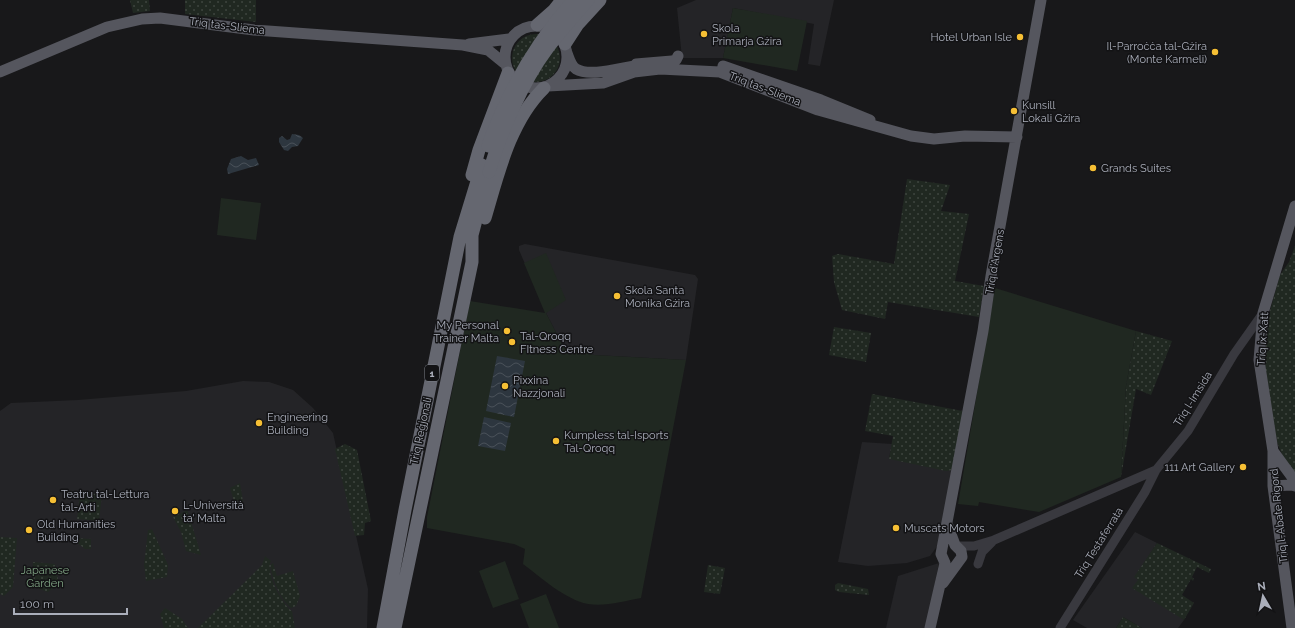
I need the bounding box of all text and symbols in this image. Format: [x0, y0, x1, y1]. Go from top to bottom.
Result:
street label: Triq tas-Sliema [189, 15, 265, 37]
place label: Skola Primarja Gżira [712, 22, 782, 48]
marker: Skola Primarja Gżira [699, 29, 709, 39]
place label: Hotel Urban Isle [930, 31, 1013, 44]
marker: Hotel Urban Isle [1015, 32, 1025, 42]
place label: Il-Parroċċa tal-Gżira (Monte Karmeli) [1107, 40, 1207, 66]
marker: Il-Parroċċa tal-Gżira (Monte Karmeli) [1210, 47, 1220, 57]
street label: Triq tas-Sliema [727, 69, 803, 109]
place label: Kunsill Lokali Gżira [1022, 99, 1080, 125]
marker: Kunsill Lokali Gżira [1009, 106, 1019, 116]
place label: Grands Suites [1101, 162, 1171, 175]
marker: Grands Suites [1088, 163, 1098, 173]
street label: Triq d'Argens [983, 228, 1007, 296]
place label: Skola Santa Monika Gżira [625, 284, 690, 310]
marker: Skola Santa Monika Gżira [612, 291, 622, 301]
street label: Triq ix-Xatt [1255, 311, 1271, 366]
place label: My Personal Trainer Malta [434, 319, 499, 345]
marker: My Personal Trainer Malta [502, 326, 512, 336]
place label: Tal-Qroqq FItness Centre [520, 330, 594, 356]
marker: Tal-Qroqq FItness Centre [507, 337, 517, 347]
road number: 1 [425, 365, 439, 381]
street label: Triq l-Imsida [1171, 369, 1215, 429]
place label: Pixxina Nazzjonali [513, 374, 565, 400]
marker: Pixxina Nazzjonali [500, 381, 510, 391]
street label: Triq Reġjonali [407, 396, 435, 466]
place label: Engineering Building [267, 411, 328, 437]
marker: Engineering Building [254, 418, 264, 428]
place label: Kumpless tal-Isports Tal-Qroqq [564, 429, 669, 455]
marker: Kumpless tal-Isports Tal-Qroqq [551, 436, 561, 446]
place label: 111 Art Gallery [1164, 461, 1235, 474]
marker: 111 Art Gallery [1238, 462, 1248, 472]
street label: Triq l-Abate Rigord [1268, 468, 1290, 564]
place label: Teatru tal-Lettura tal-Arti [61, 488, 149, 514]
marker: Teatru tal-Lettura tal-Arti [48, 495, 58, 505]
place label: L-Università ta' Malta [183, 499, 244, 525]
street label: Triq Testaferrata [1072, 505, 1126, 581]
marker: L-Università ta' Malta [170, 506, 180, 516]
place label: Old Humanities Building [37, 518, 115, 544]
place label: Muscats Motors [904, 522, 985, 535]
marker: Muscats Motors [891, 523, 901, 533]
marker: Old Humanities Building [24, 525, 34, 535]
park label: Japanese Garden [21, 564, 70, 590]
north arrow [1243, 576, 1283, 616]
text: N [1256, 580, 1267, 594]
scale bar [14, 590, 127, 616]
text: 100 m [20, 597, 54, 611]

